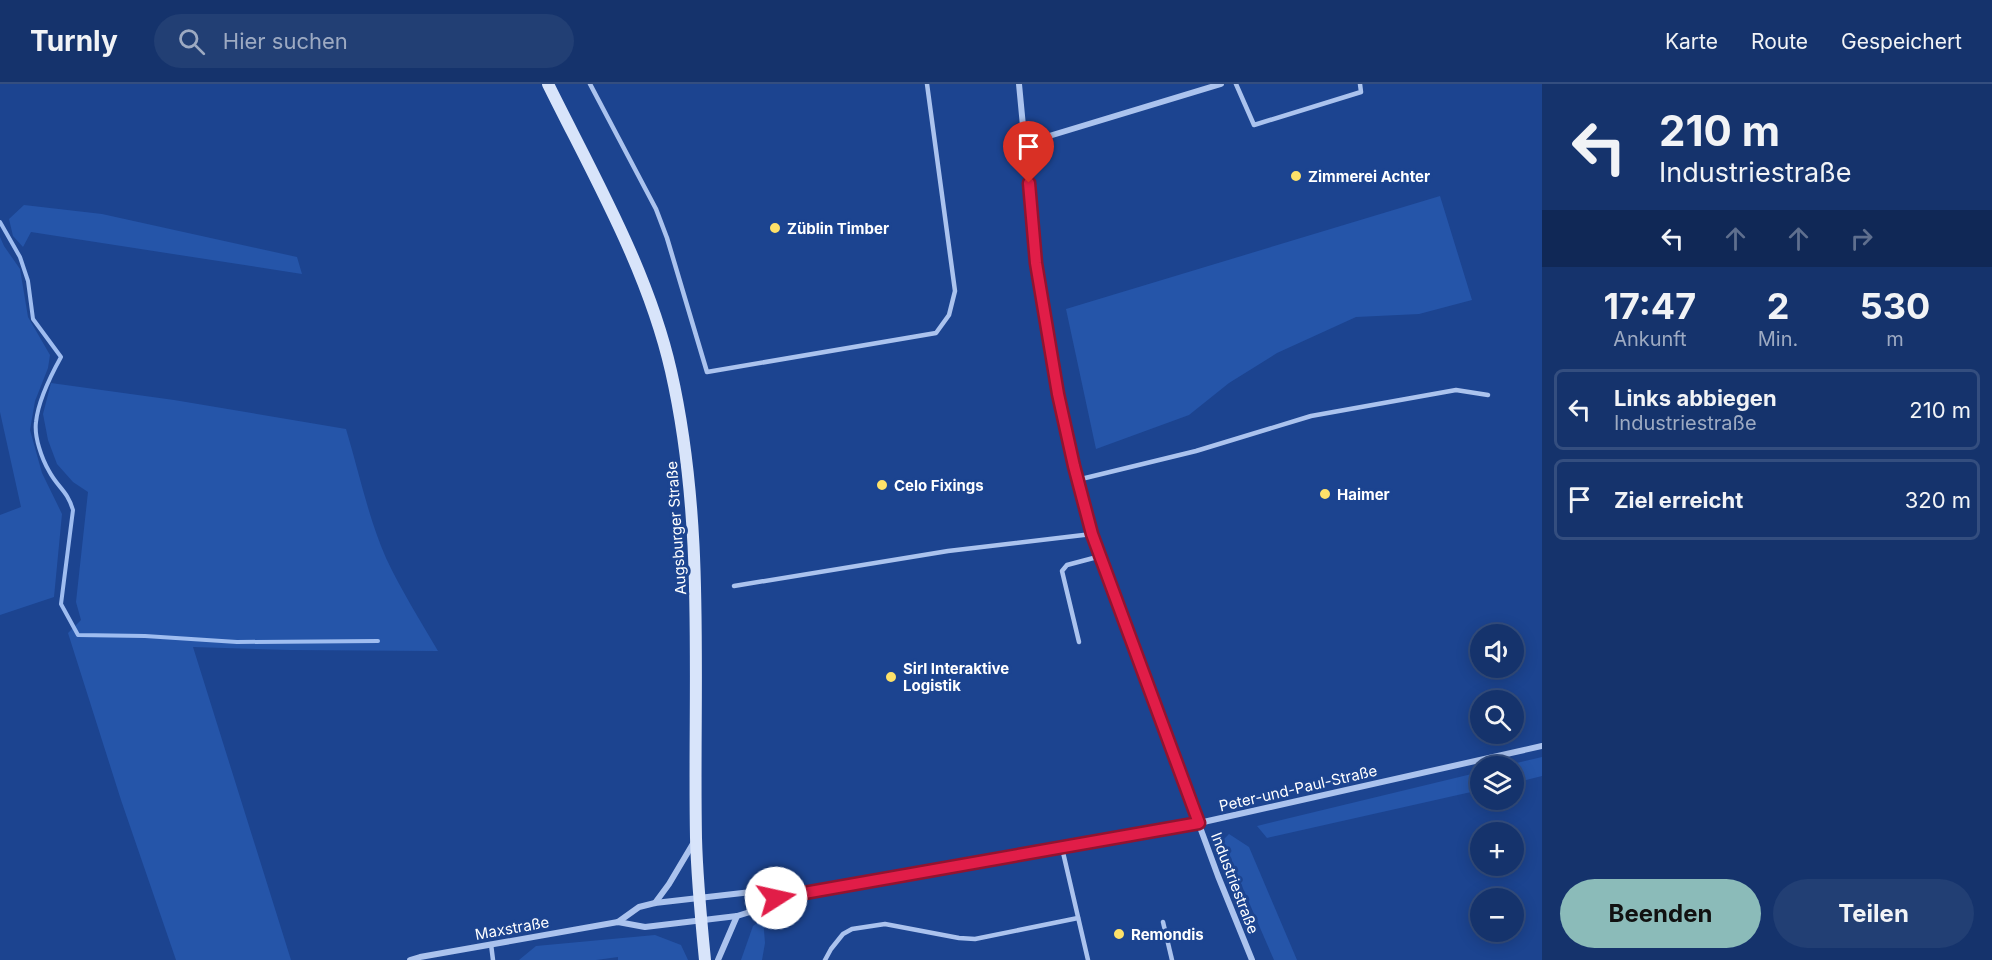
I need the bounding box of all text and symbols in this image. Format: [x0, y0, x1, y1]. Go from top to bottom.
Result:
search box [154, 14, 574, 68]
text: Turnly [30, 24, 118, 58]
icon: search [175, 25, 208, 58]
text: Hier suchen [223, 28, 348, 54]
text: Karte [1665, 29, 1718, 54]
text: Route [1751, 29, 1808, 54]
text: Gespeichert [1841, 29, 1962, 54]
text: 210 m [1659, 105, 1780, 156]
icon: left [1560, 108, 1638, 186]
pin [1003, 121, 1054, 183]
icon: arrive [1012, 130, 1045, 163]
text: Industriestraße [1659, 156, 1851, 189]
place label: Zimmerei Achter [1308, 167, 1430, 186]
marker: Zimmerei Achter [1289, 169, 1303, 183]
place label: Züblin Timber [787, 219, 889, 238]
marker: Züblin Timber [768, 221, 782, 235]
icon: left [1656, 222, 1689, 255]
icon: ahead [1719, 222, 1752, 255]
icon: ahead [1782, 222, 1815, 255]
icon: right [1845, 222, 1878, 255]
text: 17:47 [1604, 284, 1696, 328]
text: 2 [1767, 284, 1789, 328]
text: 530 [1860, 284, 1930, 328]
text: Ankunft [1613, 327, 1687, 351]
text: Min. [1758, 327, 1798, 351]
text: m [1886, 327, 1904, 351]
text: Links abbiegen [1614, 385, 1777, 411]
icon: left [1563, 393, 1596, 426]
text: 210 m [1909, 397, 1971, 423]
text: Industriestraße [1614, 411, 1757, 435]
street label: Augsburger Straße [662, 460, 690, 596]
place label: Celo Fixings [894, 476, 984, 495]
marker: Celo Fixings [875, 478, 889, 492]
icon: arrive [1563, 483, 1596, 516]
place label: Haimer [1337, 485, 1390, 504]
marker: Haimer [1318, 487, 1332, 501]
text: Ziel erreicht [1614, 487, 1743, 513]
text: 320 m [1905, 487, 1971, 513]
map controls [1470, 624, 1524, 942]
button: sound [1470, 624, 1524, 678]
place label: Sirl Interaktive Logistik [903, 659, 1009, 695]
marker: Sirl Interaktive Logistik [884, 670, 898, 684]
button: search [1470, 690, 1524, 744]
button: layers [1470, 756, 1524, 810]
street label: Peter-und-Paul-Straße [1217, 761, 1379, 815]
button: + [1470, 822, 1524, 876]
street label: Industriestraße [1207, 830, 1263, 936]
position arrow [744, 866, 808, 930]
button: Beenden [1560, 879, 1761, 948]
button: Teilen [1773, 879, 1974, 948]
button: − [1470, 888, 1524, 942]
street label: Maxstraße [473, 912, 551, 944]
place label: Remondis [1131, 925, 1204, 944]
marker: Remondis [1112, 927, 1126, 941]

